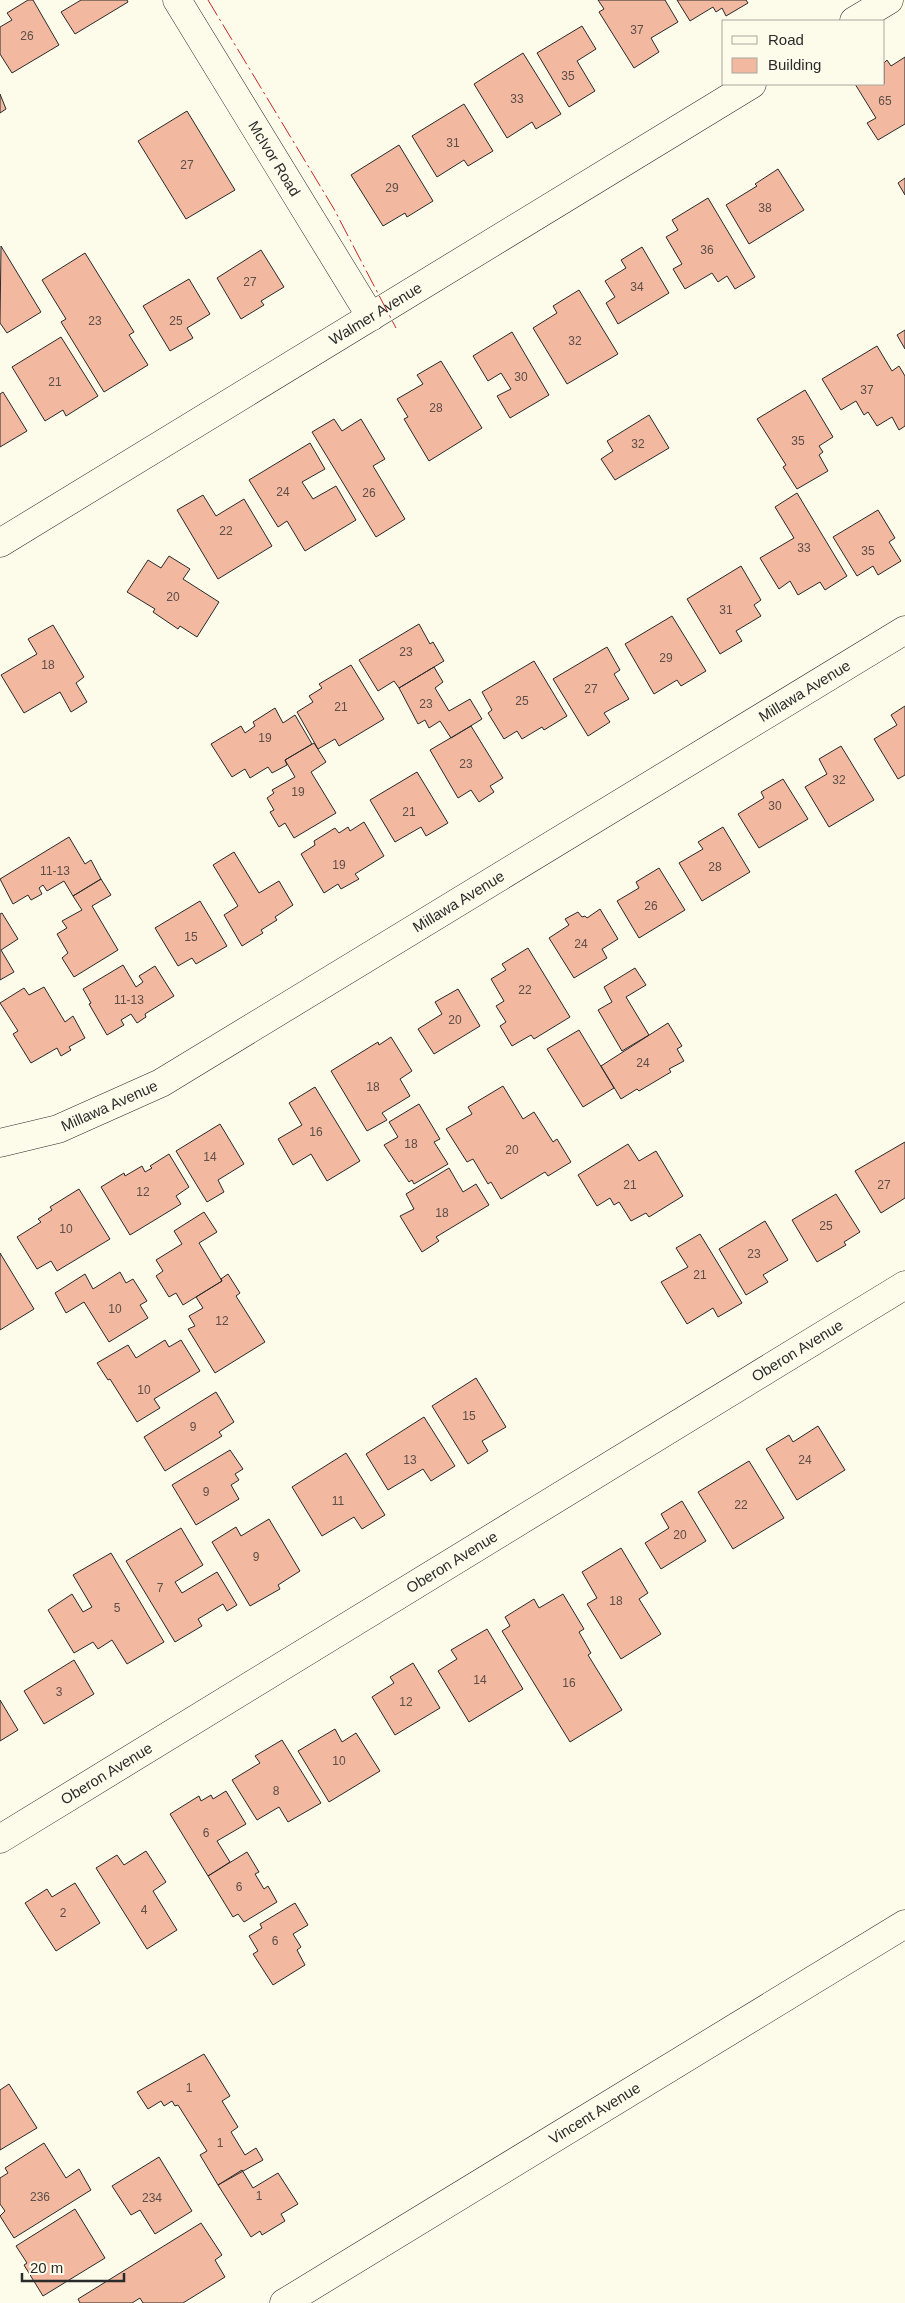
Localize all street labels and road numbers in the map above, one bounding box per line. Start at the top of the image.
street label: McIvor Road [245,118,304,199]
street label: Walmer Avenue [326,279,425,348]
street label: Millawa Avenue [756,656,853,725]
street label: Millawa Avenue [410,867,507,936]
street label: Millawa Avenue [58,1077,160,1135]
street label: Oberon Avenue [748,1316,846,1385]
street label: Oberon Avenue [403,1527,501,1596]
street label: Oberon Avenue [58,1739,155,1808]
street label: Vincent Avenue [546,2079,643,2147]

